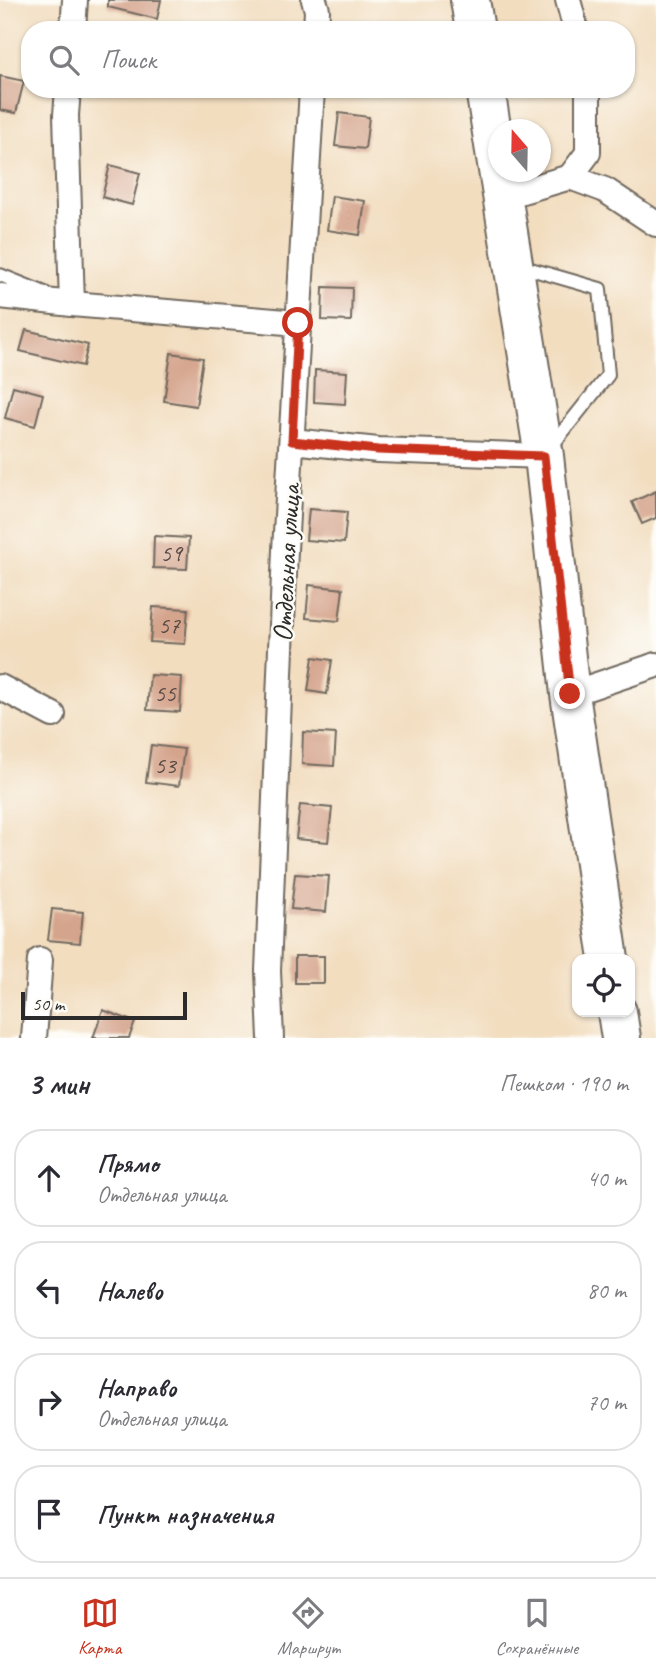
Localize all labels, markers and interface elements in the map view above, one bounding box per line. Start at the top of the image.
search box [21,21,635,98]
icon: search [45,41,83,79]
text: Поиск [101,43,156,76]
north arrow [488,119,551,182]
route start [282,307,313,338]
street label: Отдельная улица [264,481,308,643]
house number: 59 [160,538,184,568]
house number: 57 [158,610,181,640]
house number: 55 [154,678,177,708]
route end [554,678,585,709]
house number: 53 [154,750,178,780]
map controls [572,954,635,1017]
button: locate [572,954,635,1017]
scale bar [21,989,187,1021]
text: 50 m [32,992,64,1016]
text: 3 мин [28,1065,89,1103]
text: Пешком · 190 m [500,1069,628,1098]
text: Прямо [97,1147,159,1180]
icon: ahead [30,1159,68,1197]
text: 40 m [587,1164,626,1193]
text: Отдельная улица [97,1180,226,1209]
icon: left [30,1271,68,1309]
text: Налево [97,1274,163,1307]
text: 80 m [587,1276,626,1305]
text: Направо [97,1371,176,1404]
icon: right [30,1383,68,1421]
text: 70 m [587,1388,626,1417]
text: Отдельная улица [97,1404,226,1433]
icon: arrive [30,1495,68,1533]
text: Пункт назначения [97,1498,273,1531]
tab: Карта [78,1594,121,1660]
tab: Маршрут [277,1594,340,1660]
tab: Сохранённые [496,1594,578,1660]

